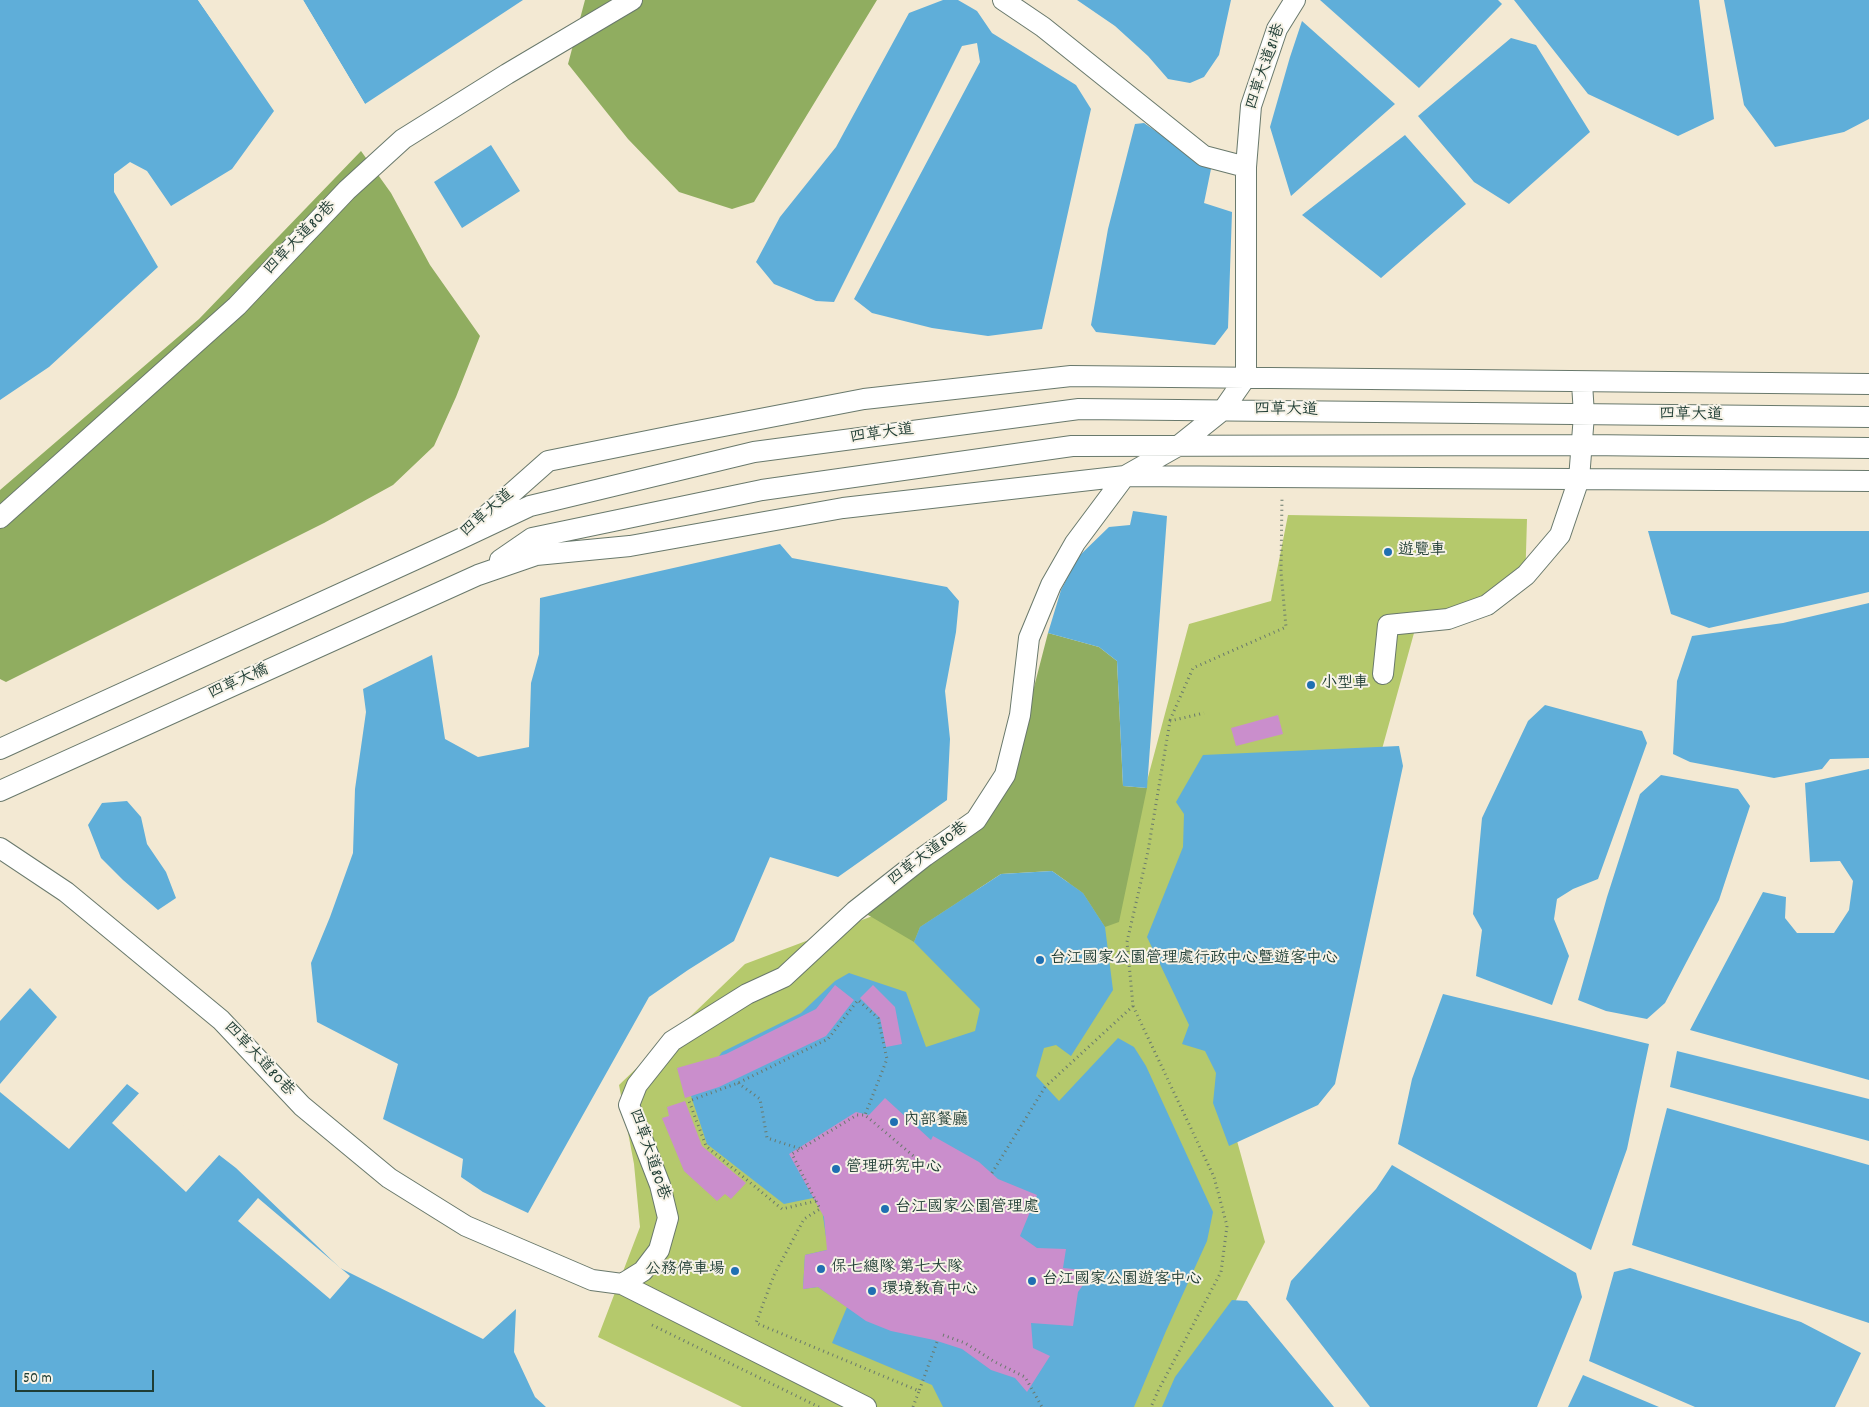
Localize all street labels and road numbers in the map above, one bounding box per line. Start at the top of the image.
street label: 四草大道81巷 [1243,21,1291,113]
street label: 四草大道80巷 [261,198,341,280]
street label: 四草大道 [1254,401,1318,421]
street label: 四草大道 [1659,406,1723,426]
street label: 四草大道 [849,421,915,449]
street label: 四草大道 [458,486,518,542]
street label: 四草大橋 [206,661,272,705]
street label: 四草大道80巷 [885,819,973,891]
street label: 四草大道80巷 [219,1019,297,1101]
street label: 四草大道80巷 [623,1107,673,1203]

